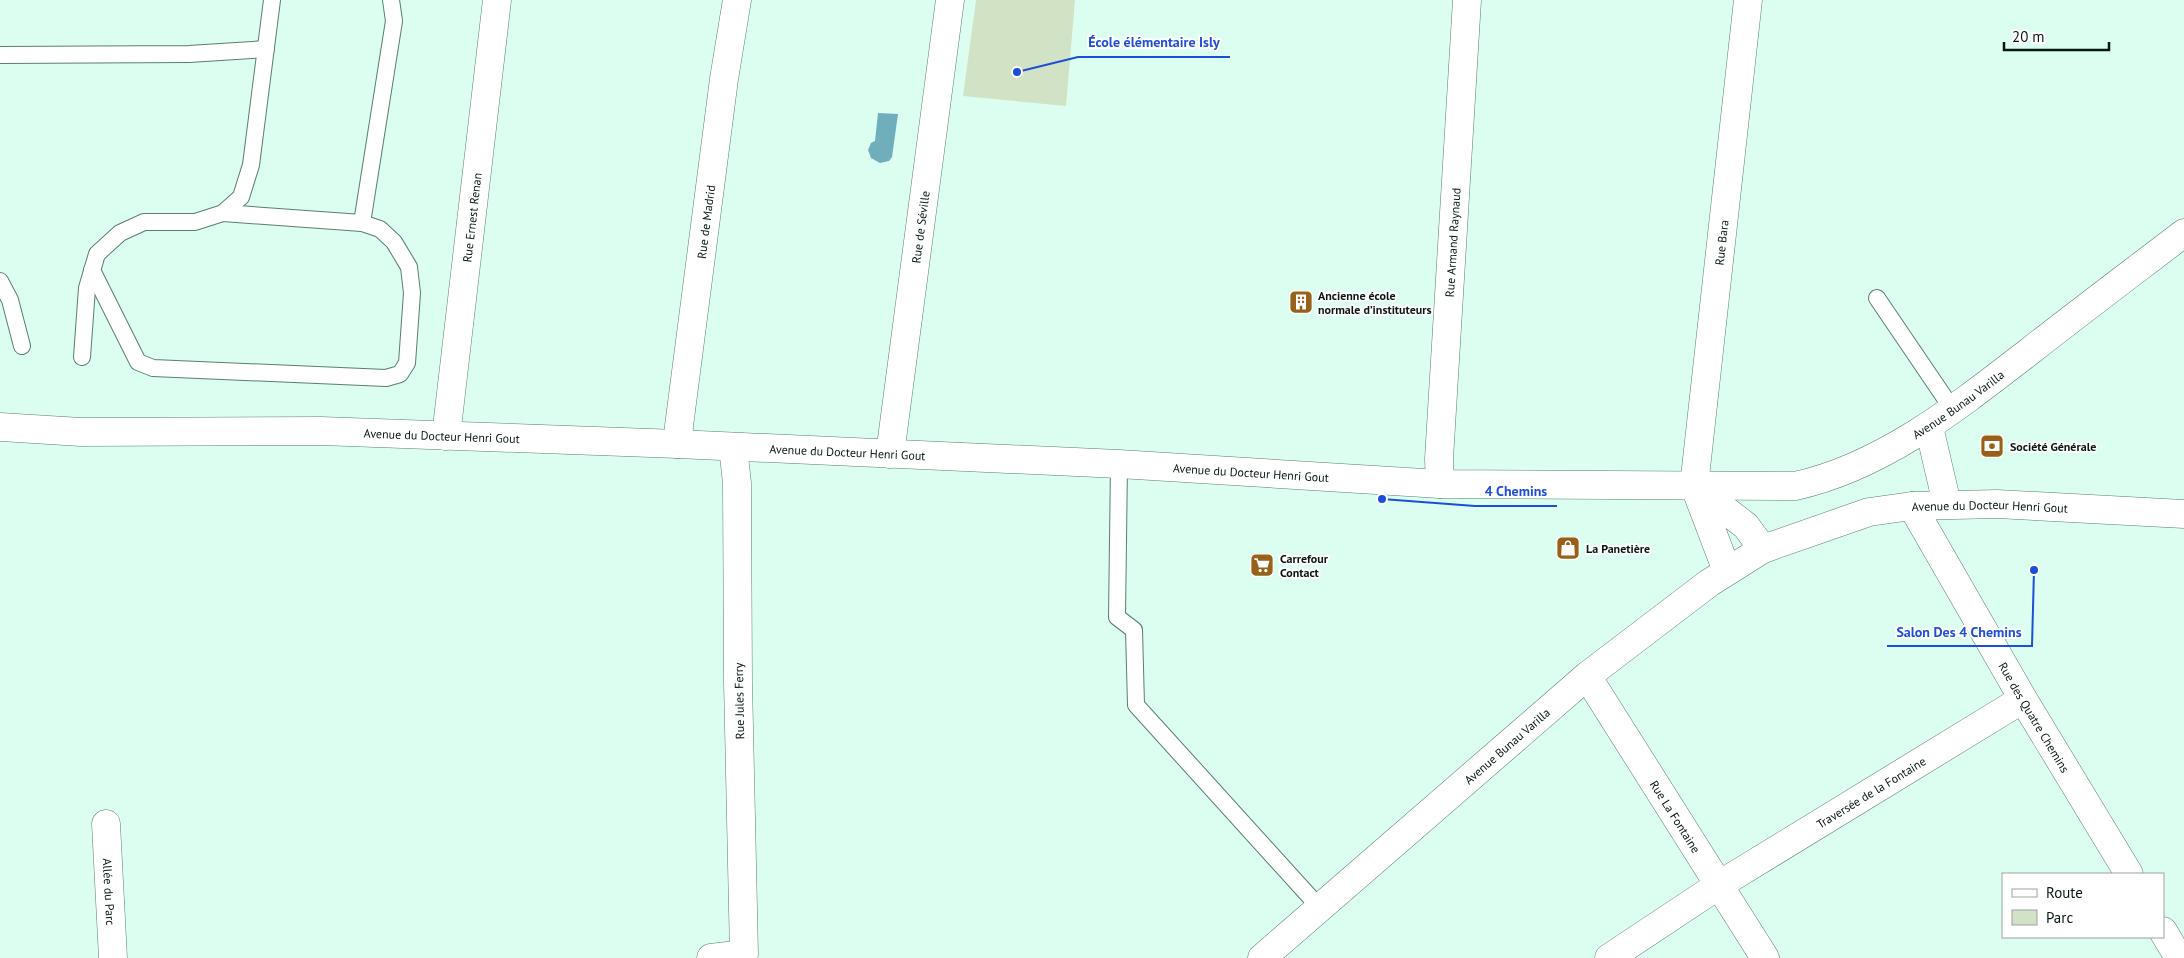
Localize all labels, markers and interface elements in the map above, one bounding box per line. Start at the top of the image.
scale bar [2004,20,2109,52]
text: 20 m [2012,27,2045,46]
callout: École élémentaire Isly [1078,28,1230,57]
text: École élémentaire Isly [1088,33,1220,51]
street label: Rue Ernest Renan [459,172,484,263]
street label: Rue de Madrid [693,184,718,260]
street label: Rue Armand Raynaud [1441,187,1463,298]
street label: Rue de Séville [908,190,932,264]
street label: Rue Bara [1711,219,1731,266]
place label: Ancienne école normale d’instituteurs [1318,288,1431,317]
building icon: Ancienne école normale d’instituteurs [1288,289,1314,315]
street label: Avenue Bunau Varilla [1909,367,2007,442]
street label: Avenue du Docteur Henri Gout [363,425,520,446]
bank icon: Société Générale [1979,433,2005,459]
place label: Société Générale [2010,439,2096,454]
street label: Avenue du Docteur Henri Gout [769,441,926,463]
street label: Avenue du Docteur Henri Gout [1173,460,1329,485]
callout: 4 Chemins [1475,477,1557,506]
text: 4 Chemins [1485,482,1547,500]
street label: Avenue du Docteur Henri Gout [1912,496,2068,515]
shop icon: La Panetière [1555,535,1581,561]
place label: La Panetière [1586,541,1650,556]
place label: Carrefour Contact [1280,551,1329,580]
supermarket icon: Carrefour Contact [1249,552,1275,578]
callout: Salon Des 4 Chemins [1887,617,2032,646]
text: Salon Des 4 Chemins [1896,623,2022,641]
street label: Rue des Quatre Chemins [1996,659,2073,775]
street label: Rue Jules Ferry [731,662,747,739]
street label: Avenue Bunau Varilla [1461,704,1553,787]
street label: Traversée de la Fontaine [1813,753,1928,831]
street label: Rue La Fontaine [1647,777,1704,856]
street label: Allée du Parc [100,858,119,926]
legend [2002,873,2164,938]
text: Route [2046,883,2083,902]
text: Parc [2046,908,2073,927]

